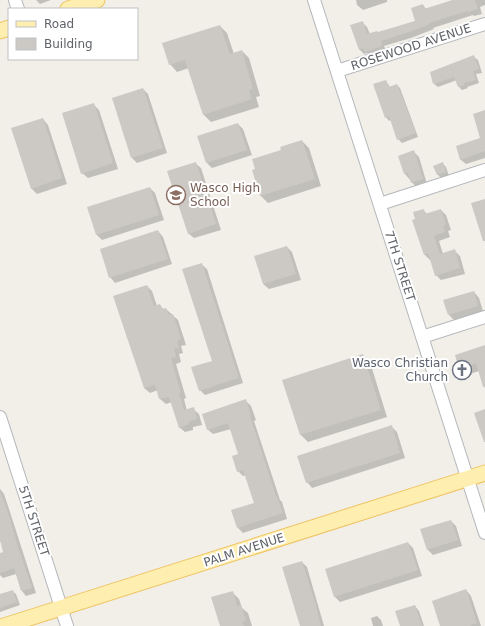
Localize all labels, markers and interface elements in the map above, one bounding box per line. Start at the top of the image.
legend [8,8,138,60]
text: Road [44,17,74,31]
street label: ROSEWOOD AVENUE [349,21,473,73]
text: Building [44,37,93,51]
place label: Wasco High School [190,181,260,209]
school or university icon: Wasco High School [165,184,187,206]
street label: 7TH STREET [382,229,418,304]
place label: Wasco Christian Church [352,356,448,384]
church icon: Wasco Christian Church [451,359,473,381]
street label: 5TH STREET [16,484,52,559]
street label: PALM AVENUE [202,530,286,570]

